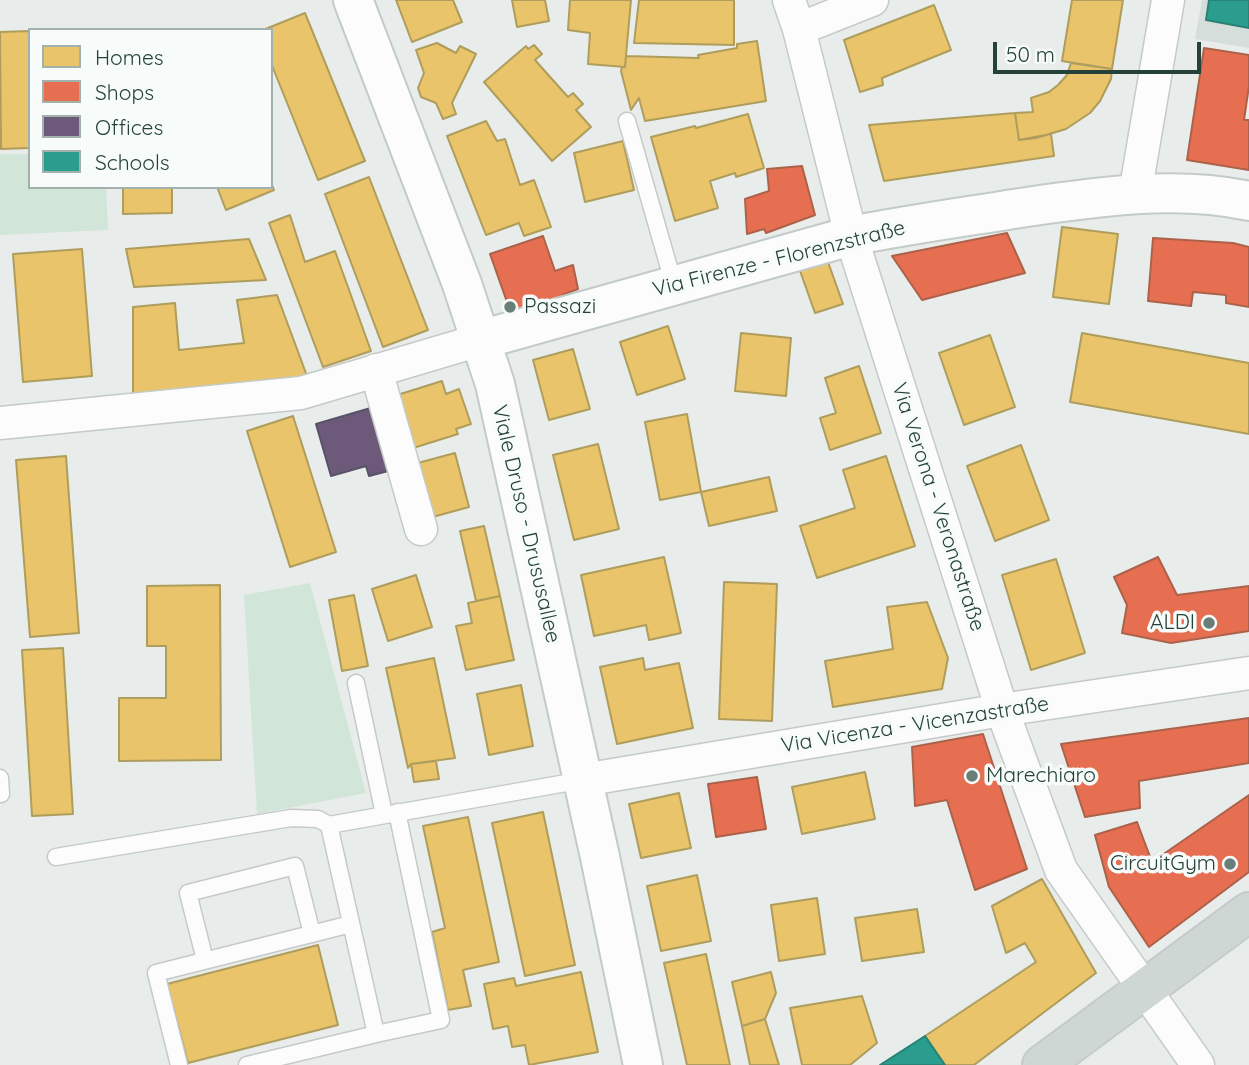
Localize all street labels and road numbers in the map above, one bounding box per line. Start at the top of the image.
street label: Via Firenze - Florenzstraße [650,215,908,303]
street label: Via Verona - Veronastraße [886,380,990,634]
street label: Viale Druso - Drususallee [486,402,566,646]
street label: Via Vicenza - Vicenzastraße [779,691,1051,759]

